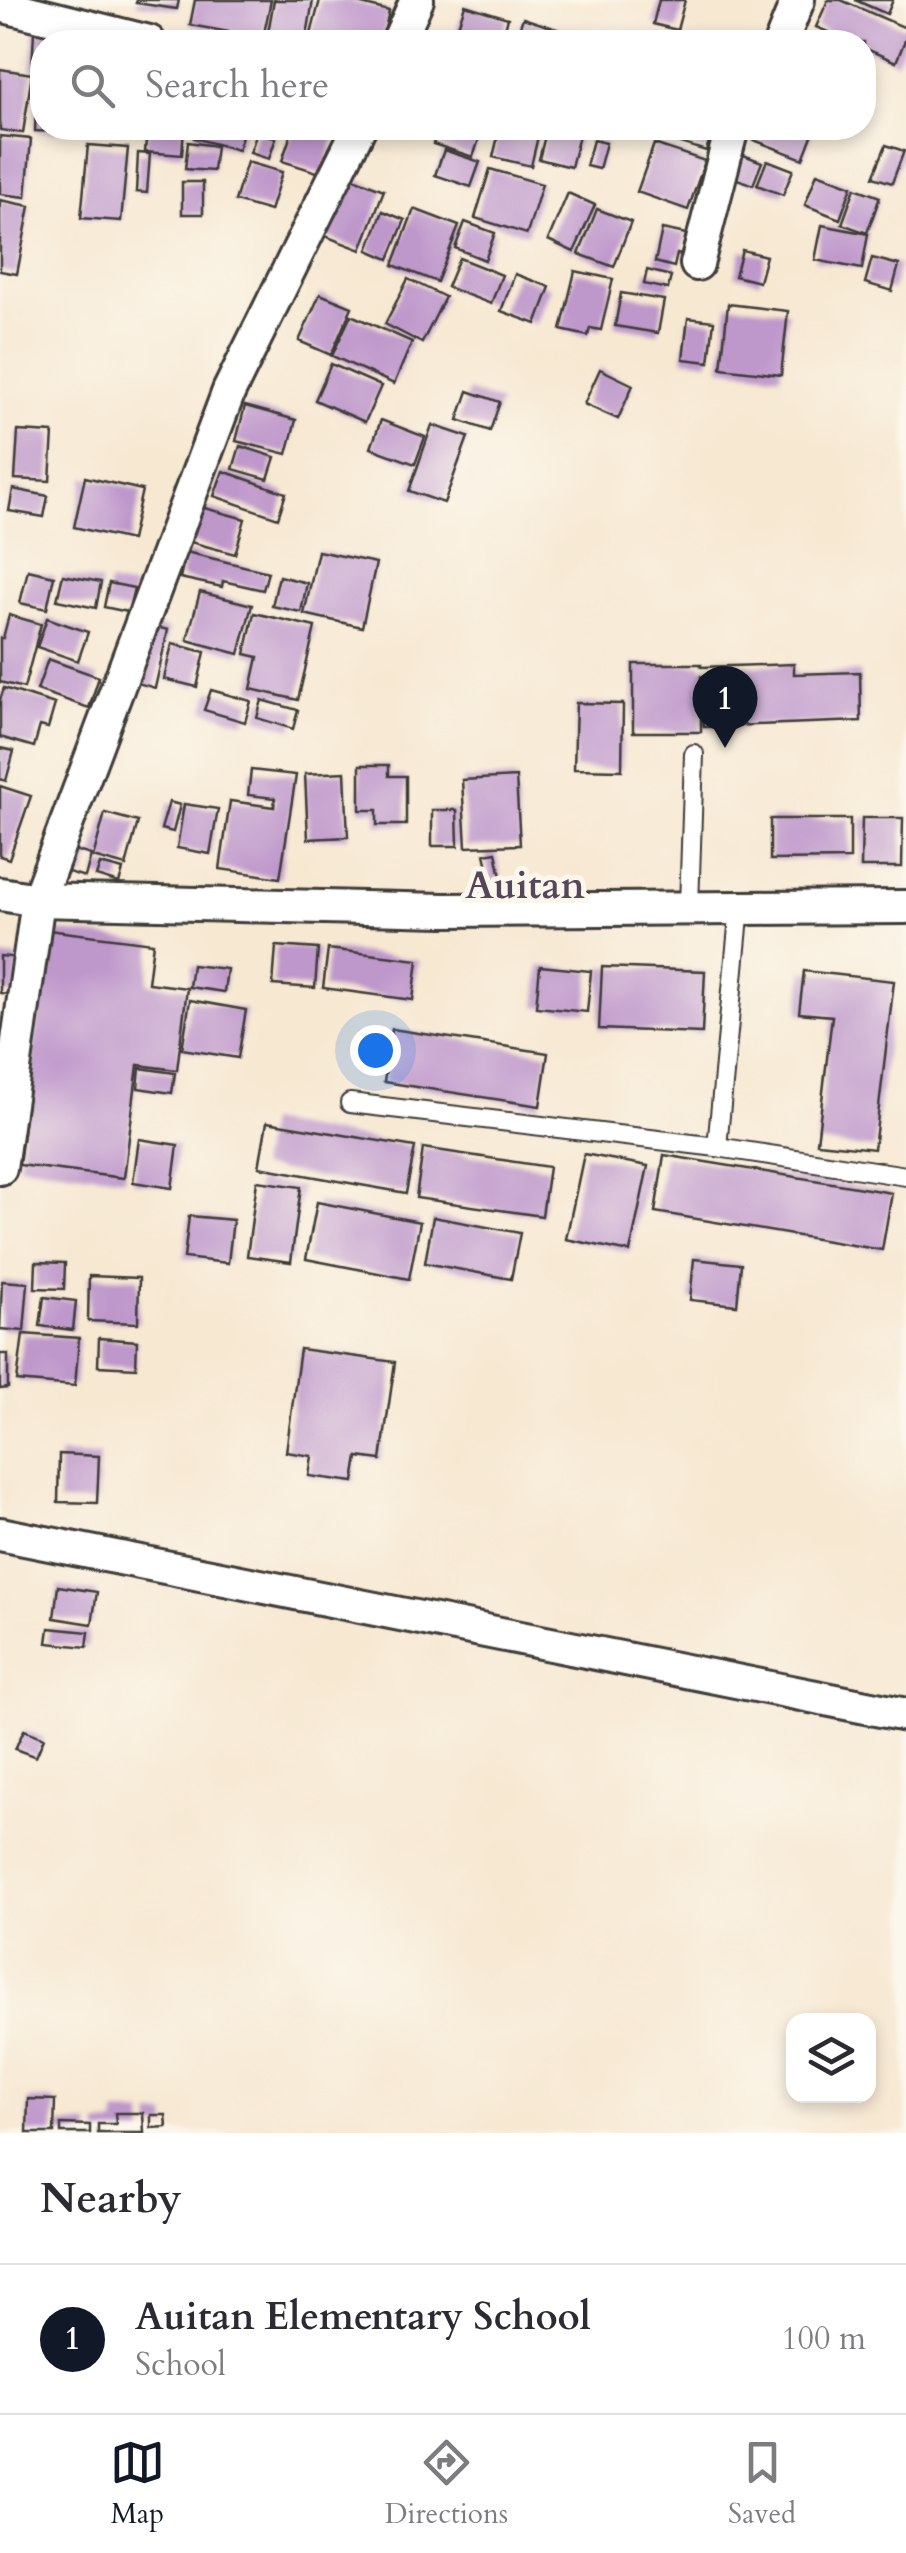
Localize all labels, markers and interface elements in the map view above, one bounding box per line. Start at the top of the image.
search box [30,30,876,140]
icon: search [65,58,120,113]
text: Search here [145,59,329,111]
pin: 1 [692,666,758,748]
district label: Auitan [465,860,585,912]
your location [350,1025,401,1076]
map controls [786,2013,876,2103]
button: layers [786,2013,876,2103]
text: Nearby [40,2170,182,2227]
text: Auitan Elementary School [135,2291,591,2343]
text: 1 [64,2317,81,2361]
text: 100 m [781,2317,866,2361]
text: School [135,2343,226,2387]
tab: Map [110,2435,165,2533]
tab: Directions [385,2435,508,2533]
tab: Saved [728,2435,796,2533]

